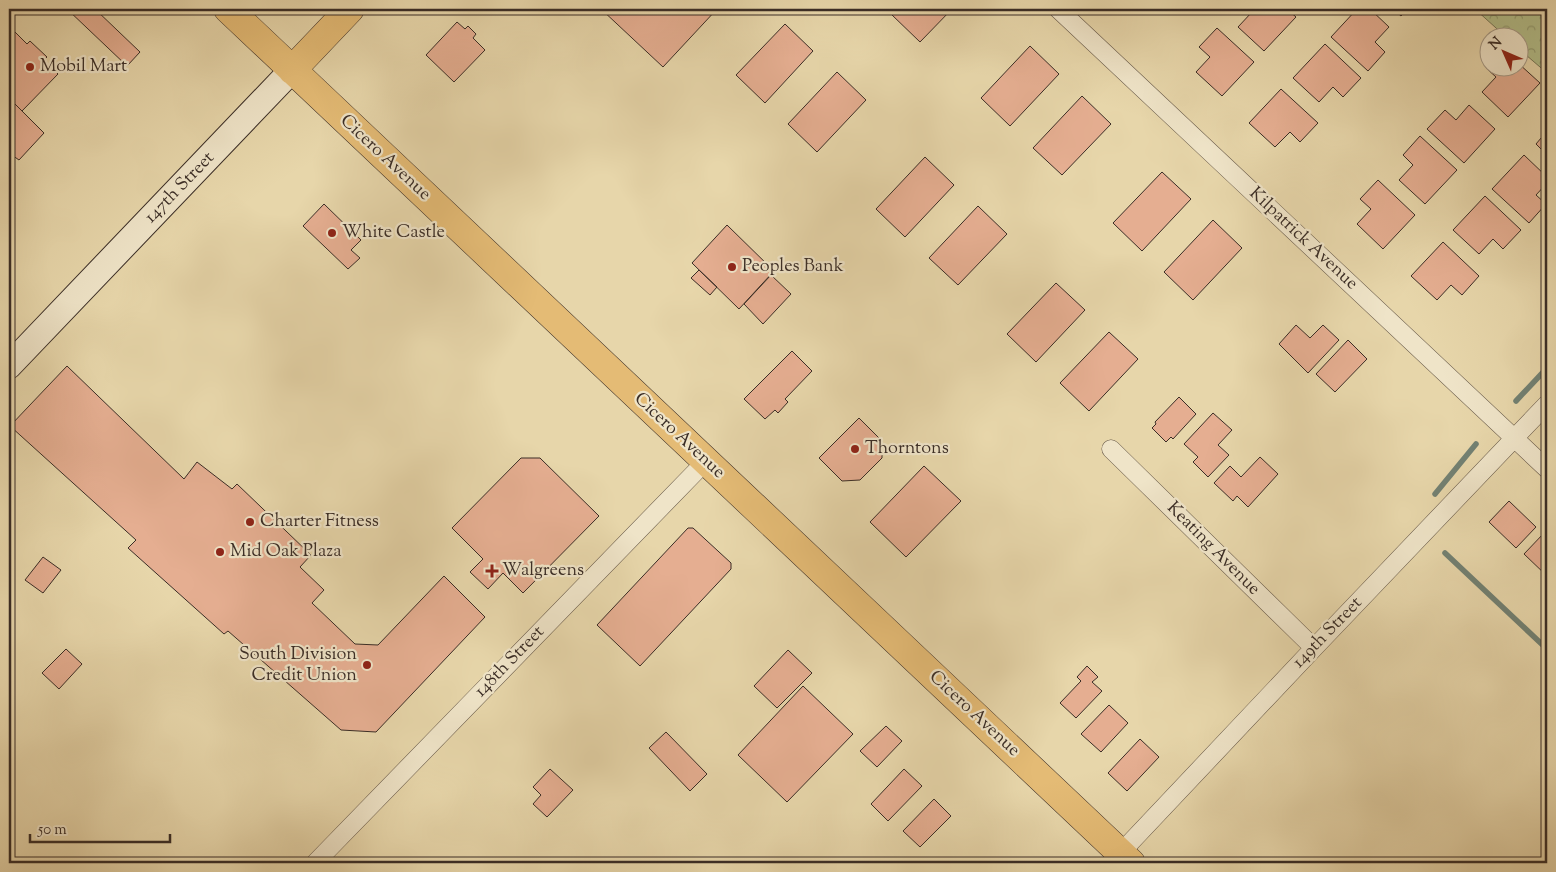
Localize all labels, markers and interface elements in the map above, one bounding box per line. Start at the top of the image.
north arrow [1478,28,1528,78]
text: N [1485,33,1507,55]
place label: Mobil Mart [40,54,127,80]
marker: Mobil Mart [24,61,36,73]
street label: Cicero Avenue [334,109,436,207]
street label: 147th Street [139,146,221,230]
street label: Kilpatrick Avenue [1243,181,1363,297]
place label: White Castle [342,220,445,246]
marker: White Castle [326,227,338,239]
place label: Peoples Bank [742,254,844,280]
marker: Peoples Bank [726,261,738,273]
street label: Cicero Avenue [628,387,730,485]
place label: Thorntons [865,436,949,462]
marker: Thorntons [849,443,861,455]
street label: Keating Avenue [1160,496,1266,602]
place label: Charter Fitness [260,509,379,535]
marker: Charter Fitness [244,516,256,528]
place label: Mid Oak Plaza [230,539,341,565]
marker: Mid Oak Plaza [214,546,226,558]
place label: Walgreens [502,558,584,584]
marker: Walgreens [486,565,498,577]
street label: 149th Street [1287,591,1369,675]
street label: 148th Street [469,620,551,704]
place label: South Division Credit Union [239,642,357,689]
marker: South Division Credit Union [361,659,373,671]
street label: Cicero Avenue [923,665,1025,763]
scale bar [30,812,170,844]
text: 50 m [37,820,67,841]

